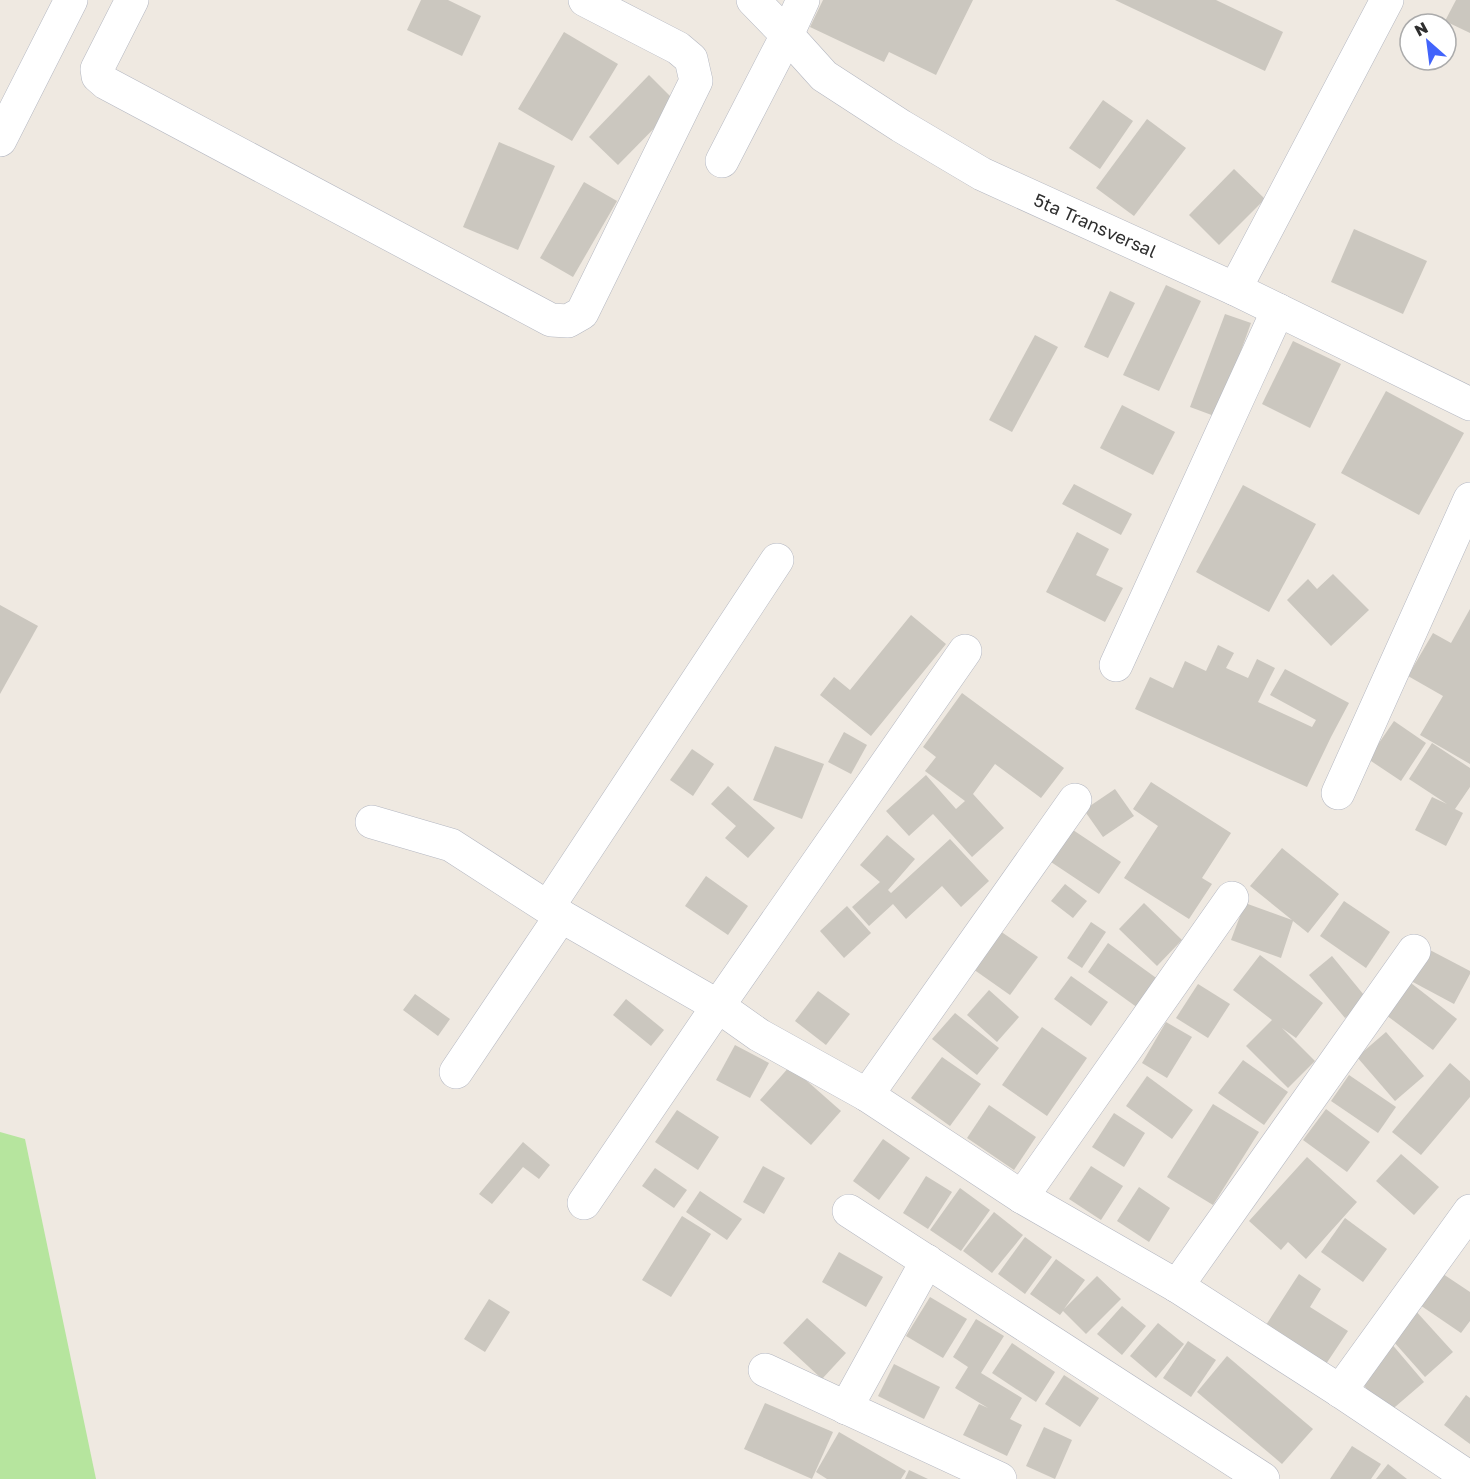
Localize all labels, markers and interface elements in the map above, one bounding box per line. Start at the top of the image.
north arrow [1398,12,1458,72]
text: N [1411,17,1431,40]
street label: 5ta Transversal [1031,188,1160,262]

